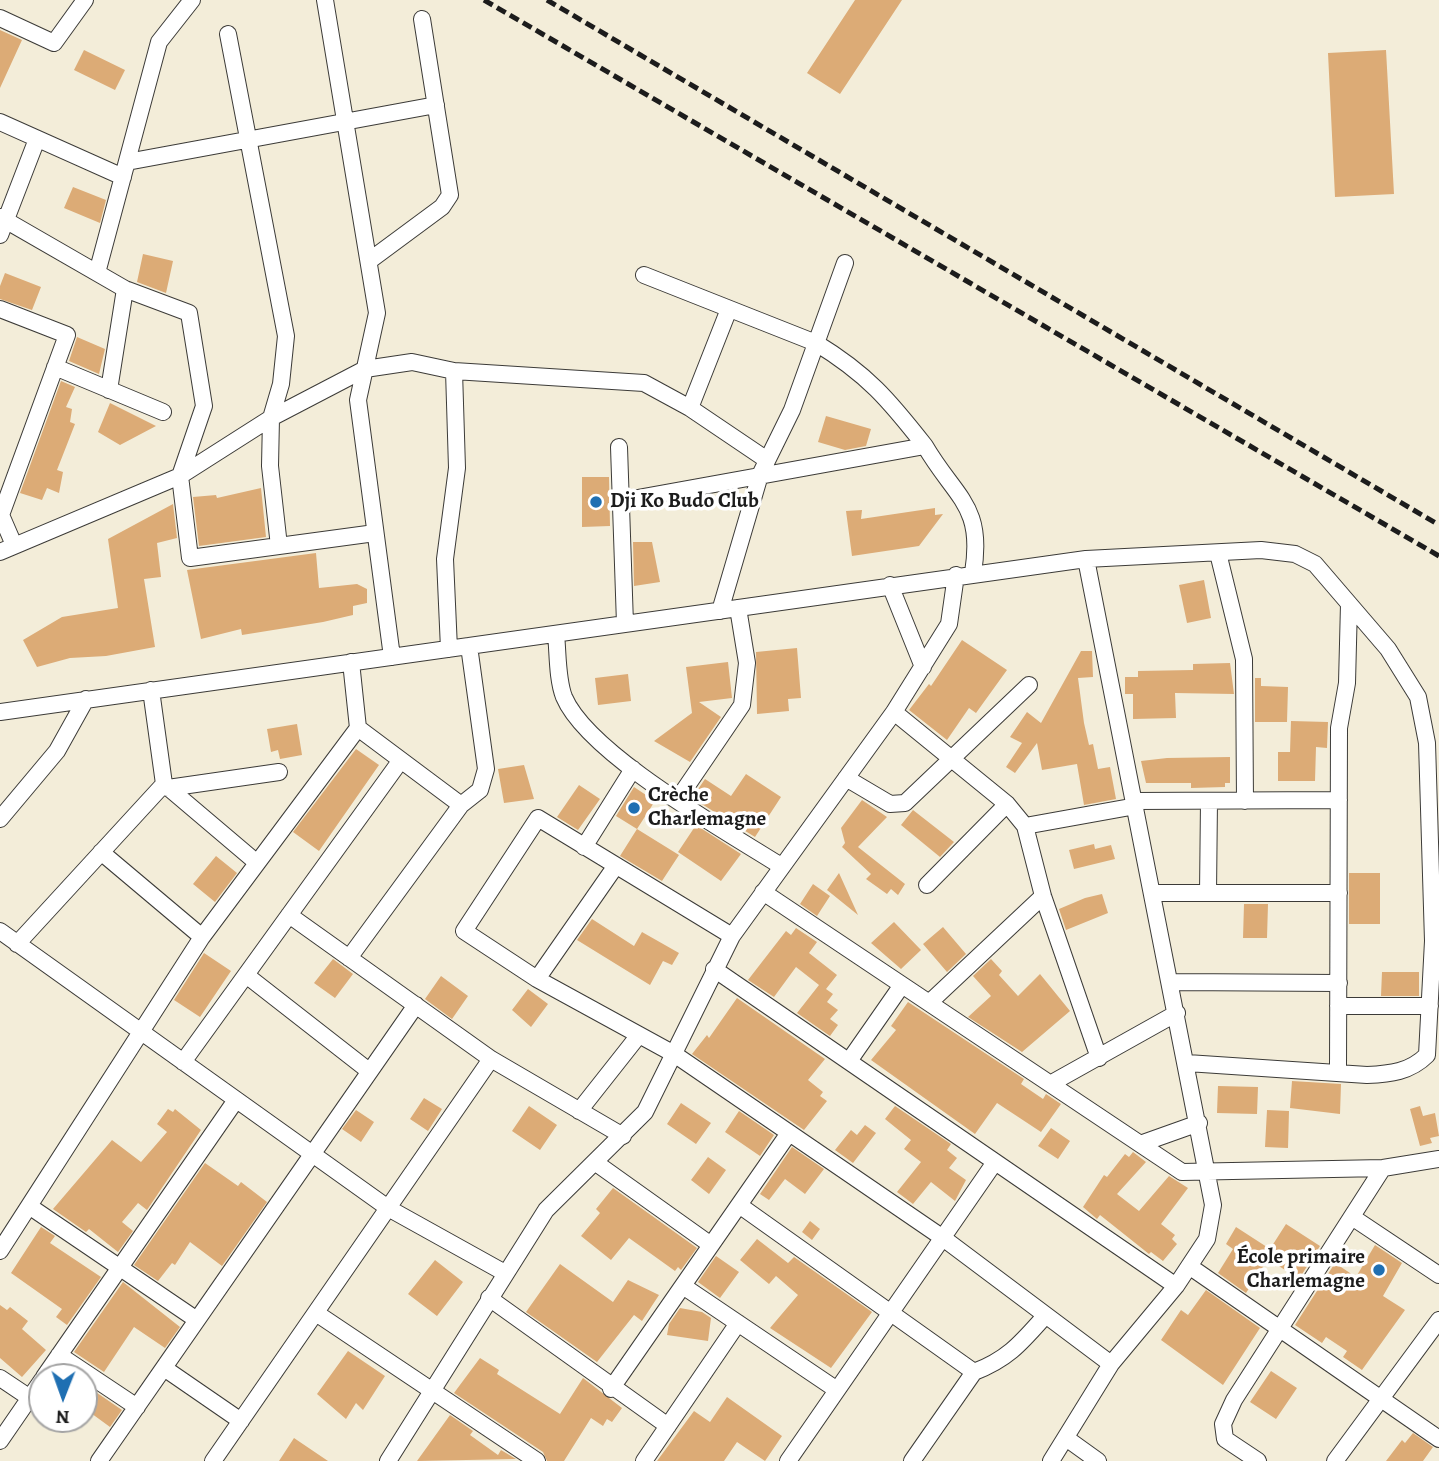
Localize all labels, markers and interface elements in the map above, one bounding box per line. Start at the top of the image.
place label: Dji Ko Budo Club [610,489,759,515]
marker: Dji Ko Budo Club [588,494,604,510]
place label: Crèche Charlemagne [648,783,766,833]
marker: Crèche Charlemagne [626,800,642,816]
place label: École primaire Charlemagne [1236,1245,1365,1295]
marker: École primaire Charlemagne [1371,1262,1387,1278]
north arrow [28,1363,98,1433]
text: N [56,1404,70,1430]

